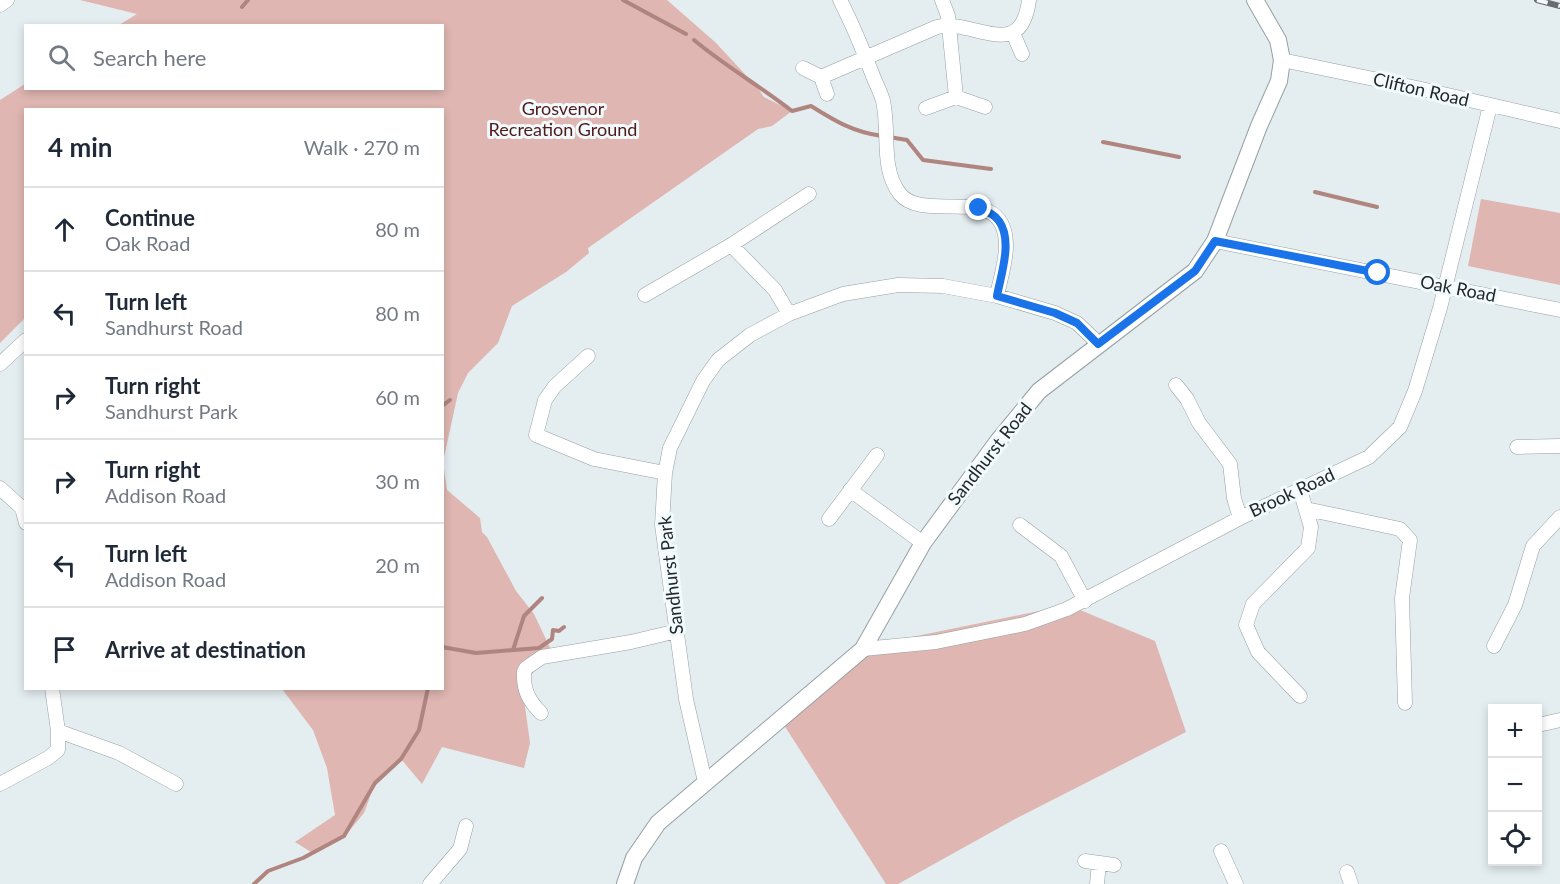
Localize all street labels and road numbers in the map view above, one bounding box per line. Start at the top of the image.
street label: Clifton Road [1371,67,1471,111]
street label: Oak Road [1418,270,1498,306]
street label: Sandhurst Road [942,398,1036,509]
street label: Brook Road [1245,463,1338,521]
street label: Sandhurst Park [653,514,687,636]

